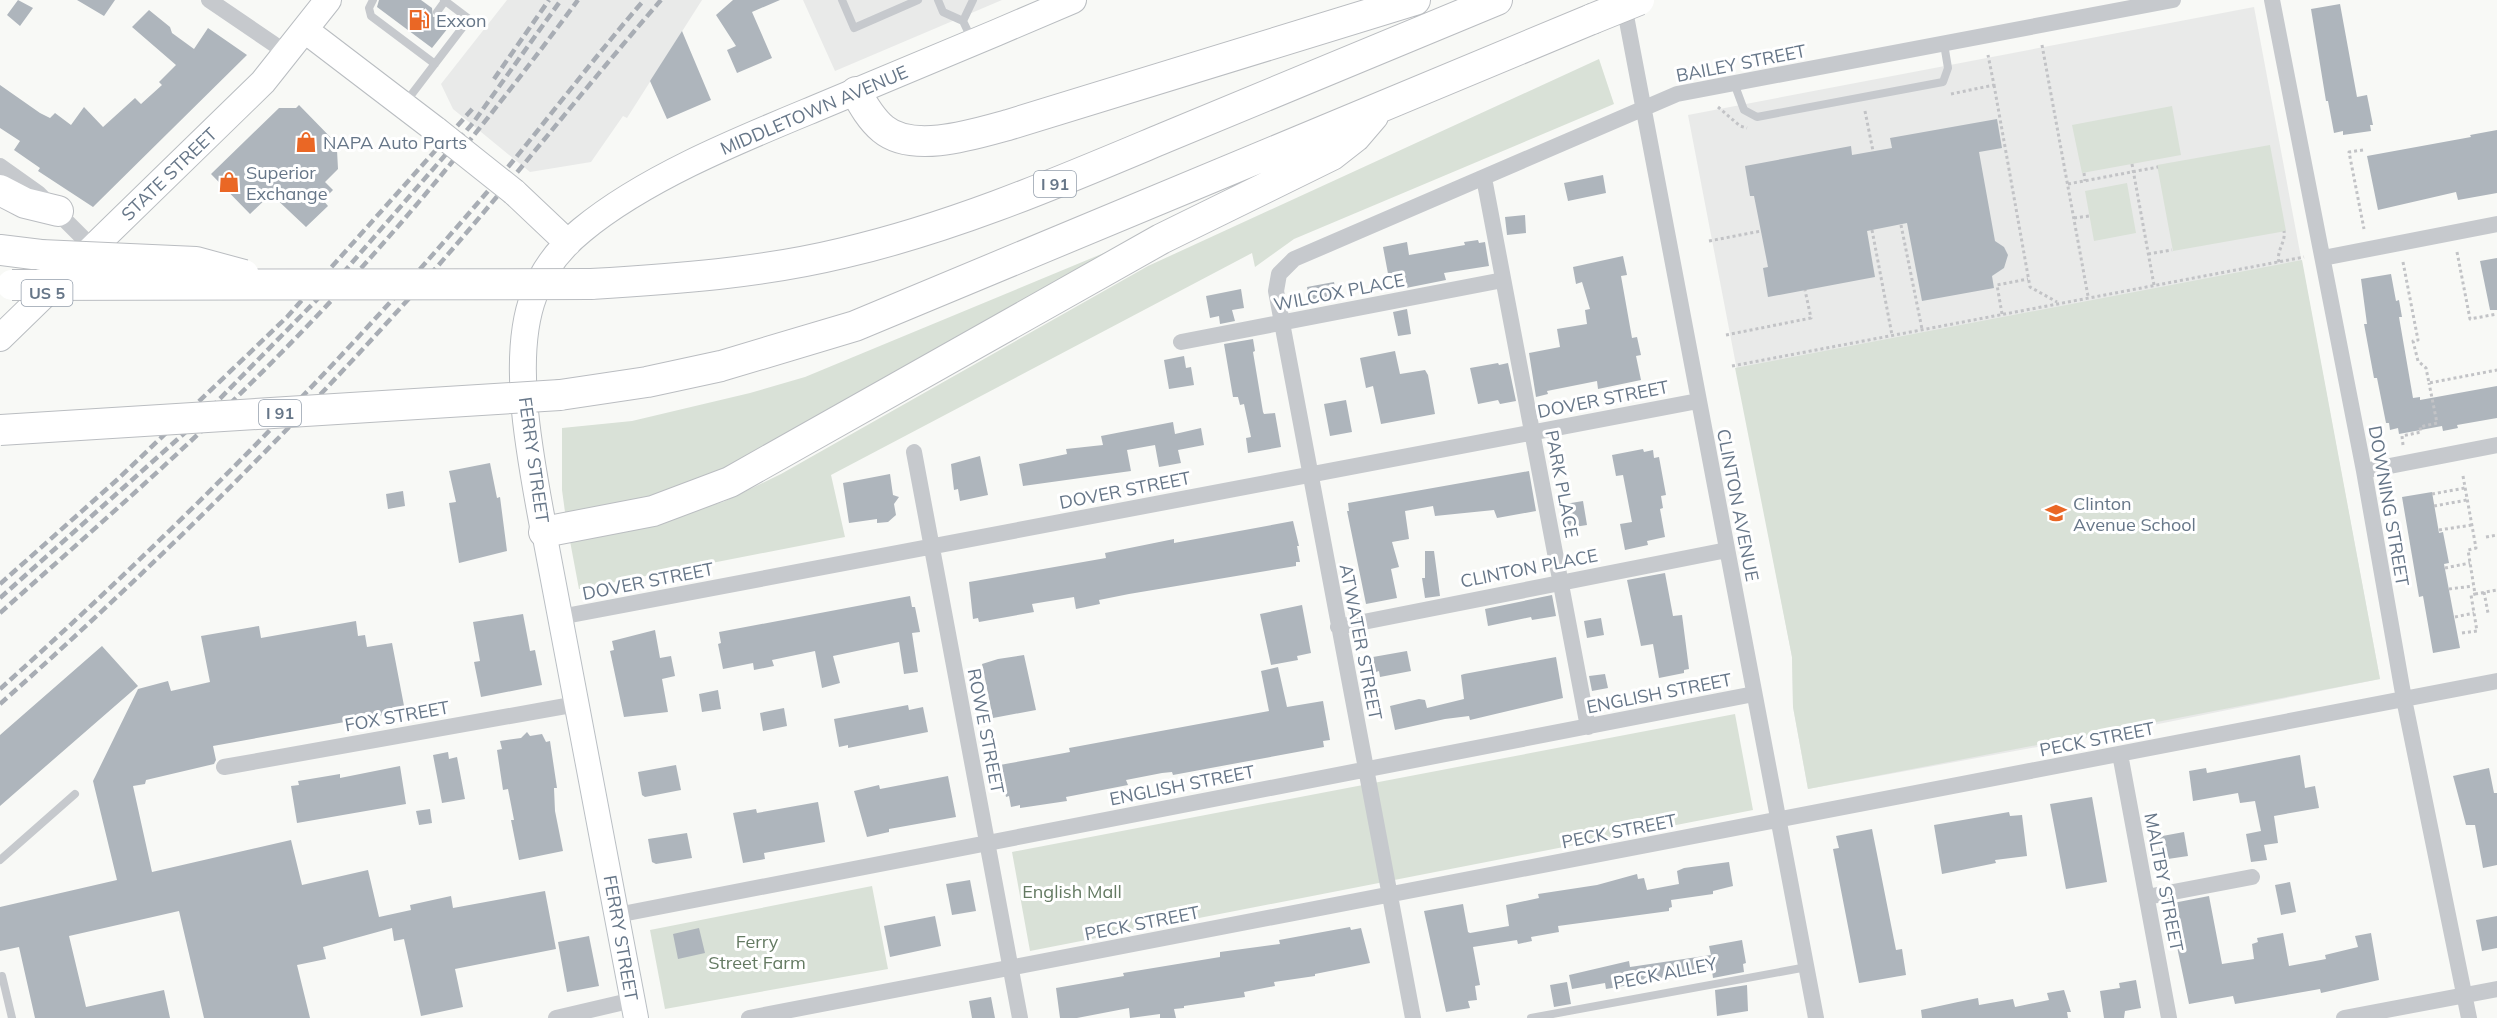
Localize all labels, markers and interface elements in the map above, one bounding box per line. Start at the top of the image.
fuel station icon: Exxon [407,8,431,32]
place label: Exxon [436,9,486,32]
street label: BAILEY STREET [1674,39,1808,87]
street label: MIDDLETOWN AVENUE [717,60,911,160]
street label: STATE STREET [116,122,222,226]
shop icon: NAPA Auto Parts [294,130,318,154]
place label: NAPA Auto Parts [323,131,467,154]
place label: Superior Exchange [246,161,327,205]
shop icon: Superior Exchange [217,170,241,194]
road number: I 91 [1034,171,1076,197]
street label: WILCOX PLACE [1272,268,1406,316]
road number: US 5 [22,280,72,306]
street label: DOVER STREET [1535,375,1671,423]
street label: FERRY STREET [514,395,554,525]
road number: I 91 [259,400,301,426]
street label: DOWNING STREET [2364,424,2414,588]
street label: CLINTON AVENUE [1712,427,1764,583]
street label: PARK PLACE [1540,428,1584,540]
street label: DOVER STREET [1057,466,1193,514]
place label: Clinton Avenue School [2073,492,2196,536]
school or university icon: Clinton Avenue School [2044,501,2068,525]
street label: CLINTON PLACE [1458,543,1600,593]
street label: DOVER STREET [580,557,716,605]
street label: ATWATER STREET [1335,562,1387,722]
street label: ROWE STREET [963,666,1009,796]
street label: ENGLISH STREET [1584,668,1734,718]
street label: FOX STREET [343,695,451,737]
street label: PECK STREET [2038,717,2157,761]
street label: ENGLISH STREET [1107,760,1257,810]
street label: PECK STREET [1560,809,1679,853]
street label: MALTBY STREET [2139,811,2189,953]
street label: FERRY STREET [599,873,643,1003]
park label: English Mall [1022,880,1122,903]
street label: PECK STREET [1083,901,1202,945]
park label: Ferry Street Farm [708,930,806,974]
street label: PECK ALLEY [1611,951,1720,994]

